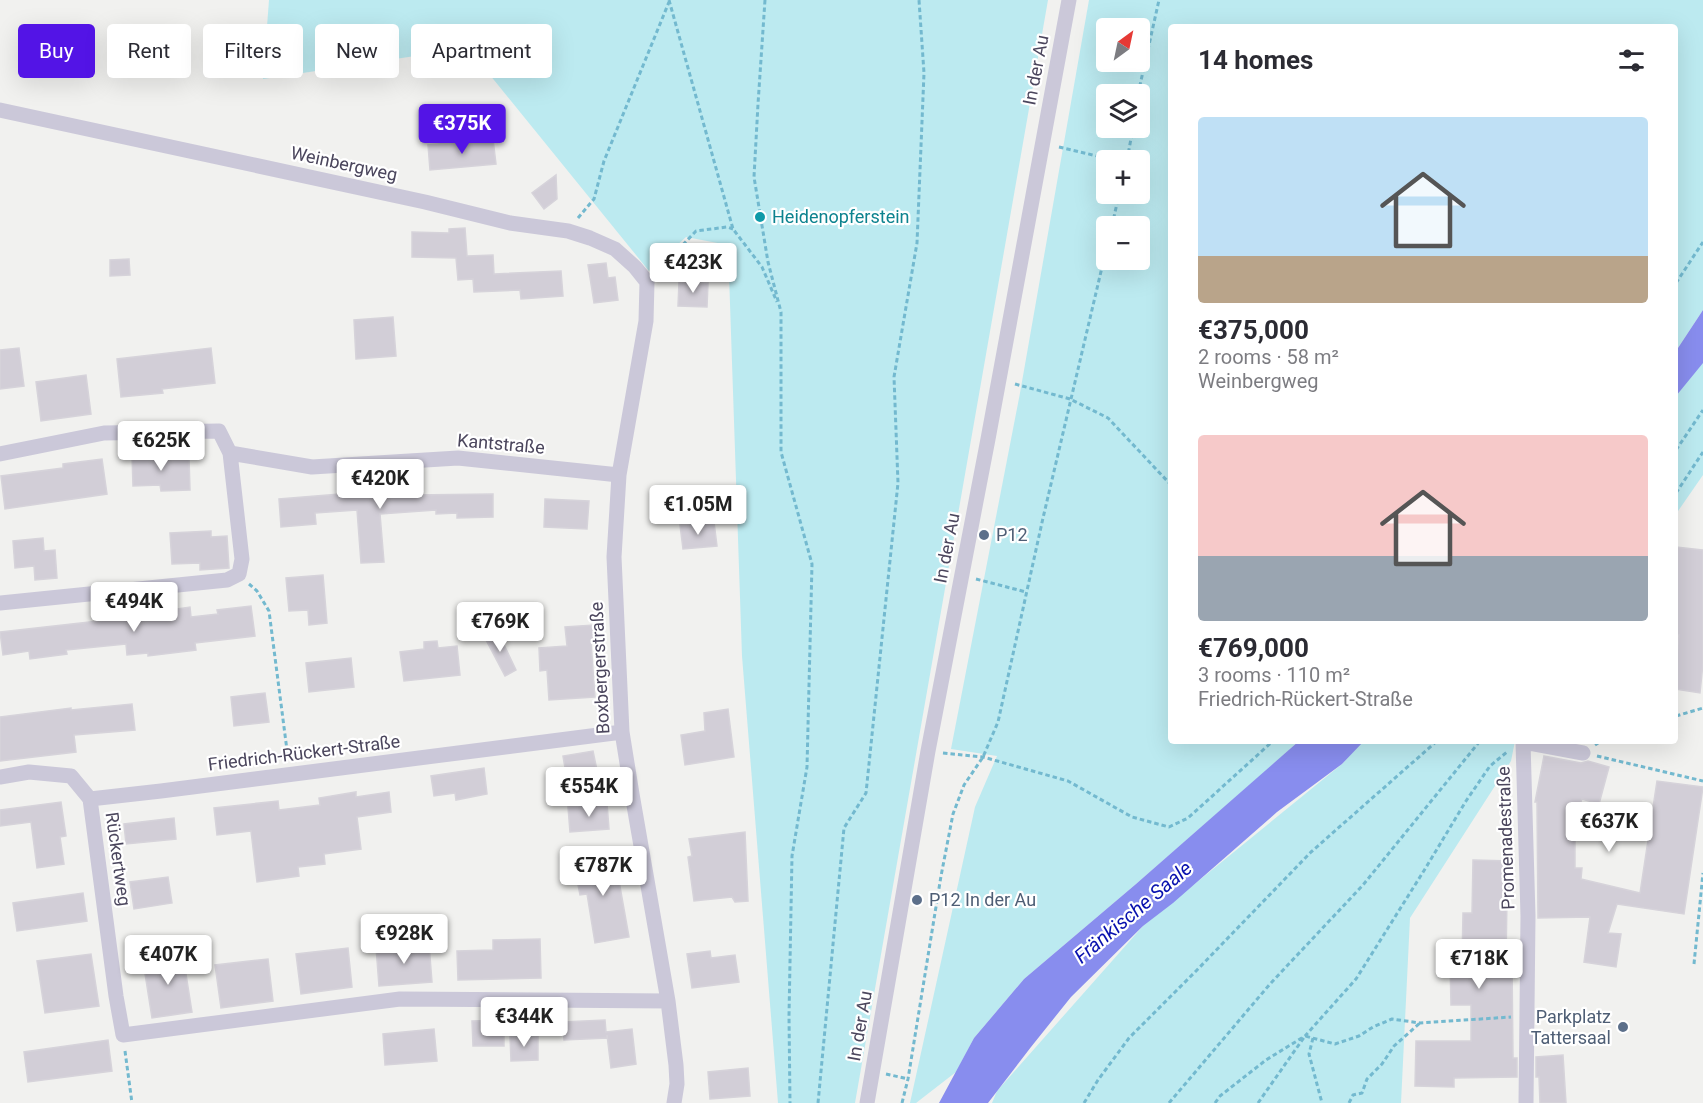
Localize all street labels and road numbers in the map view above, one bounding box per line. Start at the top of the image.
street label: In der Au [1018,33,1053,107]
street label: Weinbergweg [289,142,399,185]
street label: Kantstraße [456,429,546,458]
street label: In der Au [929,511,964,585]
street label: Boxbergerstraße [586,601,613,735]
street label: Friedrich-Rückert-Straße [207,730,401,775]
street label: Promenadestraße [1493,766,1518,910]
street label: Rückertweg [102,811,135,907]
street label: In der Au [843,989,876,1063]

